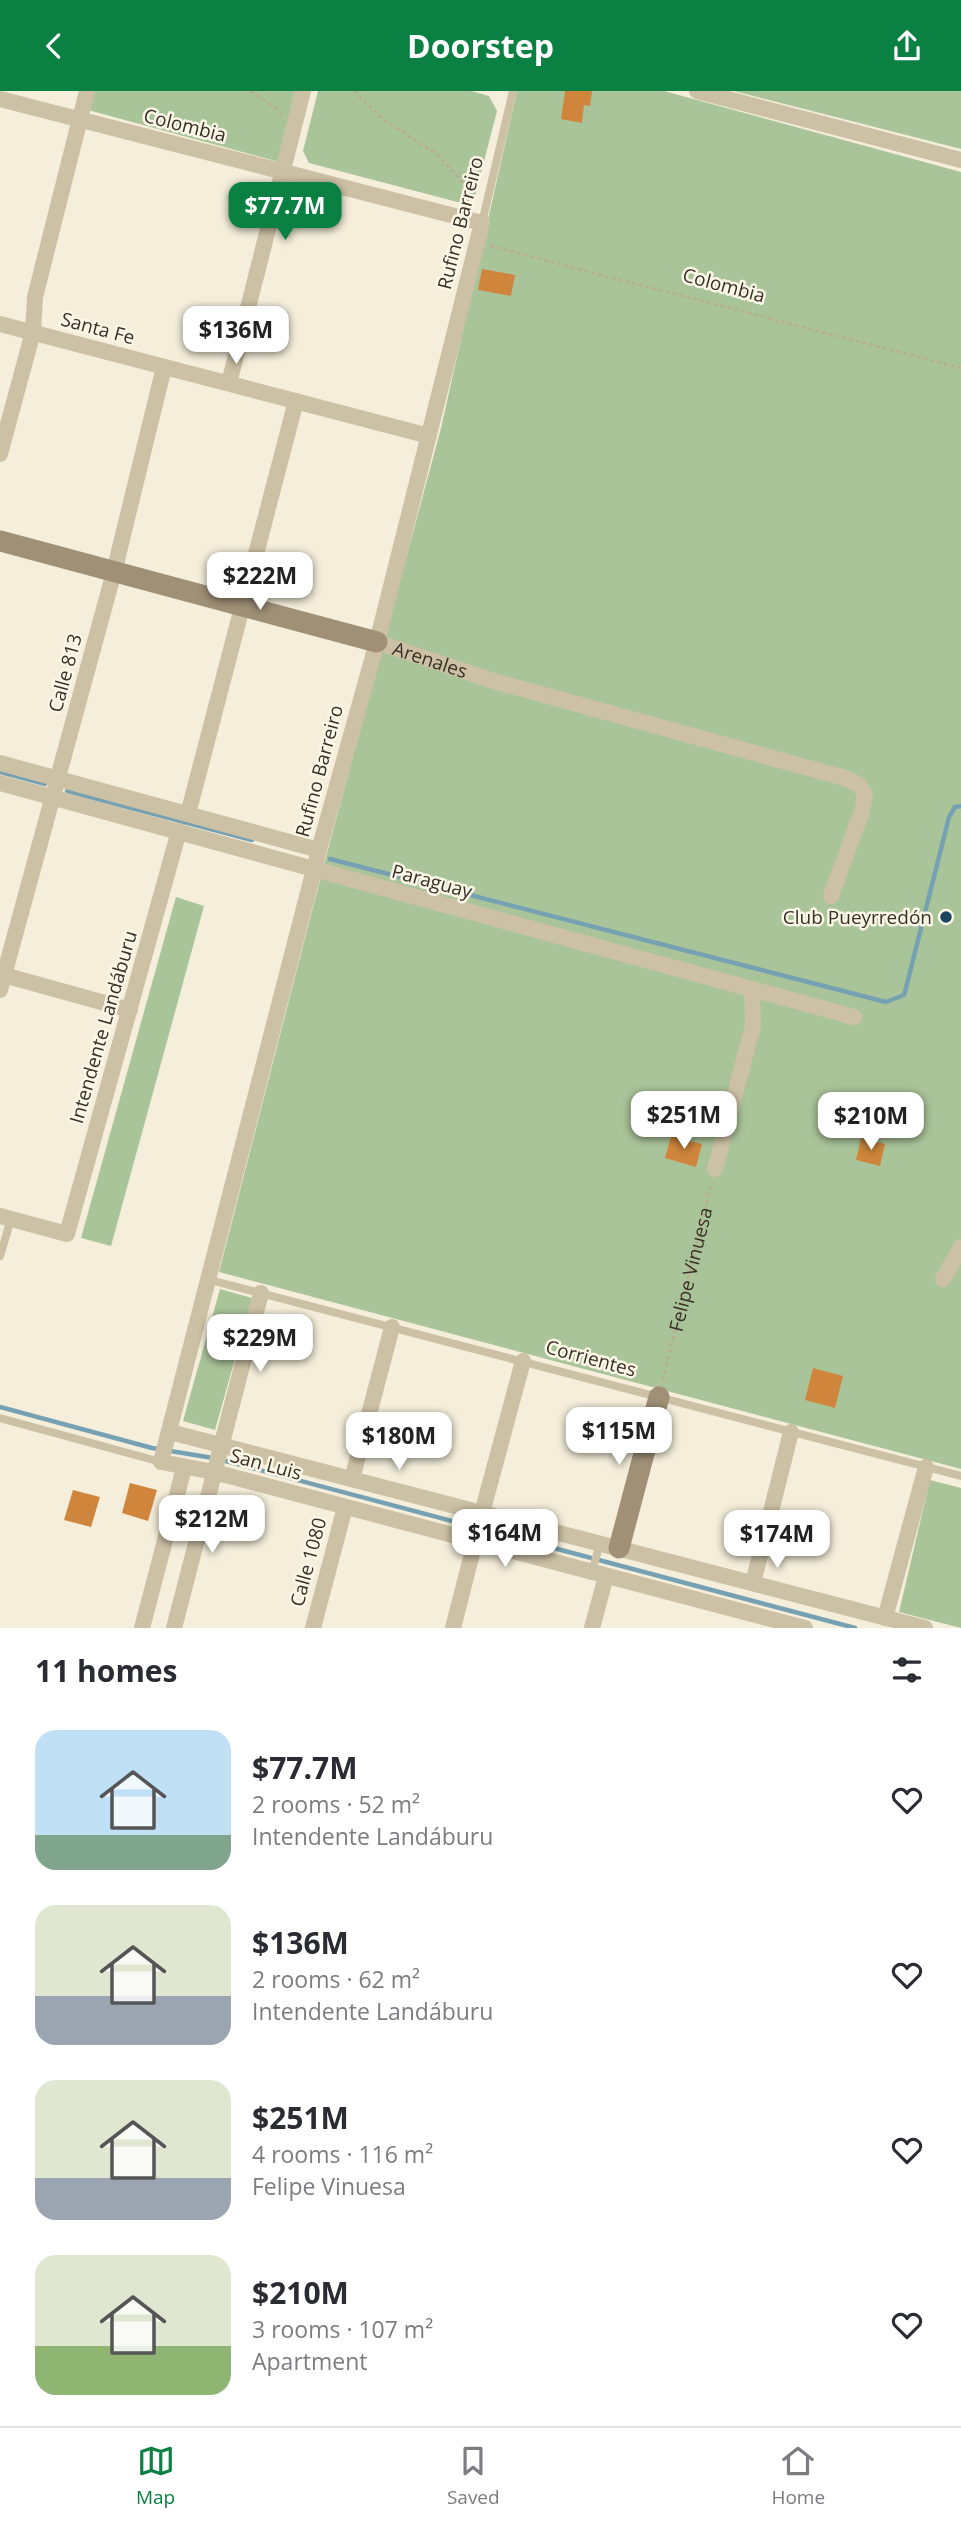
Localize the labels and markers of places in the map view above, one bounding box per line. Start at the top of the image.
pin: $77.7M [228,183,342,242]
pin: $136M [187,307,285,366]
pin: $222M [211,553,309,612]
place label: Club Pueyrredón [783,904,932,930]
marker: Club Pueyrredón [938,909,954,925]
pin: $251M [635,1091,733,1151]
pin: $210M [822,1093,920,1152]
pin: $229M [211,1315,309,1374]
pin: $115M [570,1407,668,1467]
pin: $180M [350,1413,448,1472]
pin: $212M [163,1495,261,1555]
pin: $164M [456,1509,554,1569]
pin: $174M [728,1511,826,1570]

